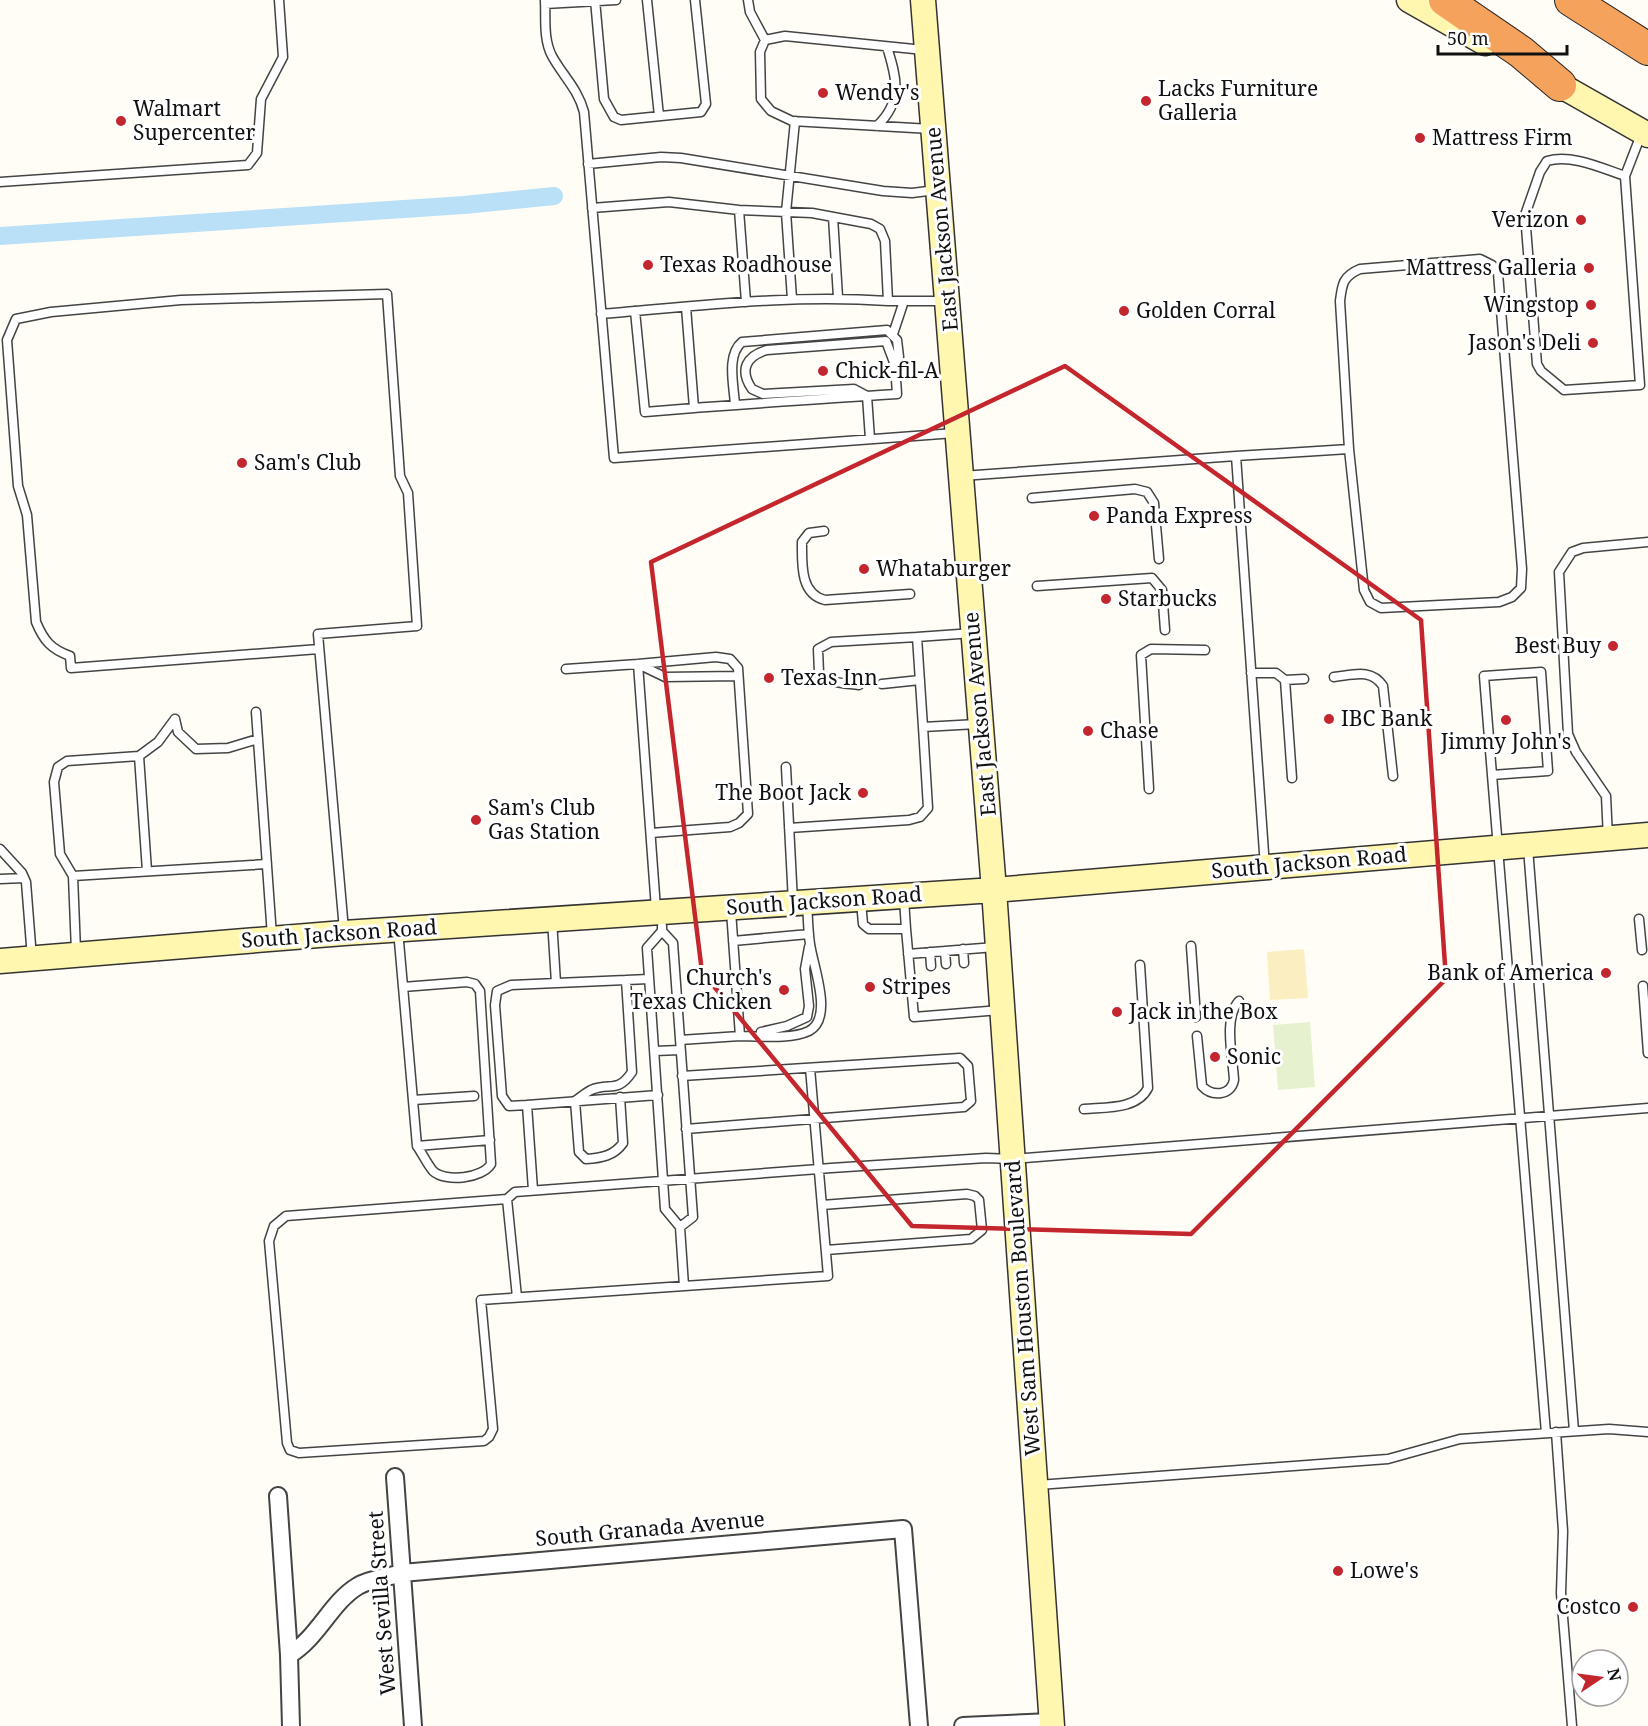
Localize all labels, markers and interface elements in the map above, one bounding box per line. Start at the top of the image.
scale bar [1438,18,1567,56]
text: 50 m [1447,26,1489,50]
place label: Lacks Furniture Galleria [1158,74,1318,126]
place label: Wendy's [835,78,919,106]
marker: Wendy's [816,86,830,100]
place label: Walmart Supercenter [133,94,256,146]
marker: Lacks Furniture Galleria [1139,94,1153,108]
marker: Walmart Supercenter [114,114,128,128]
place label: Mattress Firm [1432,123,1573,151]
street label: East Jackson Avenue [918,126,964,332]
marker: Mattress Firm [1413,131,1427,145]
place label: Verizon [1492,205,1569,233]
marker: Verizon [1574,213,1588,227]
place label: Texas Roadhouse [660,250,832,278]
place label: Mattress Galleria [1406,253,1577,281]
marker: Texas Roadhouse [641,258,655,272]
marker: Mattress Galleria [1582,261,1596,275]
place label: Wingstop [1484,290,1579,318]
place label: Golden Corral [1136,296,1276,324]
marker: Wingstop [1584,298,1598,312]
marker: Golden Corral [1117,304,1131,318]
place label: Jason's Deli [1467,328,1581,356]
marker: Jason's Deli [1586,336,1600,350]
place label: Chick-fil-A [835,356,939,384]
marker: Chick-fil-A [816,364,830,378]
place label: Sam's Club [254,448,361,476]
marker: Sam's Club [235,456,249,470]
place label: Panda Express [1106,501,1252,529]
marker: Panda Express [1087,509,1101,523]
place label: Whataburger [876,554,1011,582]
marker: Whataburger [857,562,871,576]
place label: Starbucks [1118,584,1217,612]
marker: Starbucks [1099,592,1113,606]
street label: East Jackson Avenue [956,611,1002,817]
place label: Best Buy [1515,631,1601,659]
marker: Best Buy [1606,639,1620,653]
place label: Texas Inn [781,663,878,691]
marker: Texas Inn [762,671,776,685]
place label: IBC Bank [1341,704,1433,732]
marker: IBC Bank [1322,712,1336,726]
marker: Jimmy John's [1499,713,1513,727]
place label: Chase [1100,716,1159,744]
marker: Chase [1081,724,1095,738]
place label: Jimmy John's [1440,727,1571,755]
place label: The Boot Jack [715,778,852,806]
marker: The Boot Jack [856,786,870,800]
place label: Sam's Club Gas Station [488,793,600,845]
marker: Sam's Club Gas Station [469,813,483,827]
street label: South Jackson Road [1210,839,1408,885]
street label: South Jackson Road [725,879,923,921]
street label: South Jackson Road [240,912,438,954]
place label: Bank of America [1427,958,1594,986]
place label: Church's Texas Chicken [630,963,772,1015]
marker: Bank of America [1599,966,1613,980]
place label: Stripes [882,972,951,1000]
marker: Stripes [863,980,877,994]
marker: Church's Texas Chicken [777,983,791,997]
place label: Jack in the Box [1128,997,1278,1025]
marker: Jack in the Box [1110,1005,1124,1019]
place label: Sonic [1227,1042,1281,1070]
marker: Sonic [1208,1050,1222,1064]
street label: West Sam Houston Boulevard [998,1159,1046,1457]
street label: South Granada Avenue [534,1504,766,1552]
street label: West Sevilla Street [361,1510,401,1696]
place label: Lowe's [1350,1556,1419,1584]
marker: Lowe's [1331,1564,1345,1578]
place label: Costco [1557,1592,1621,1620]
marker: Costco [1626,1600,1640,1614]
north arrow [1570,1648,1630,1708]
text: N [1602,1666,1627,1684]

